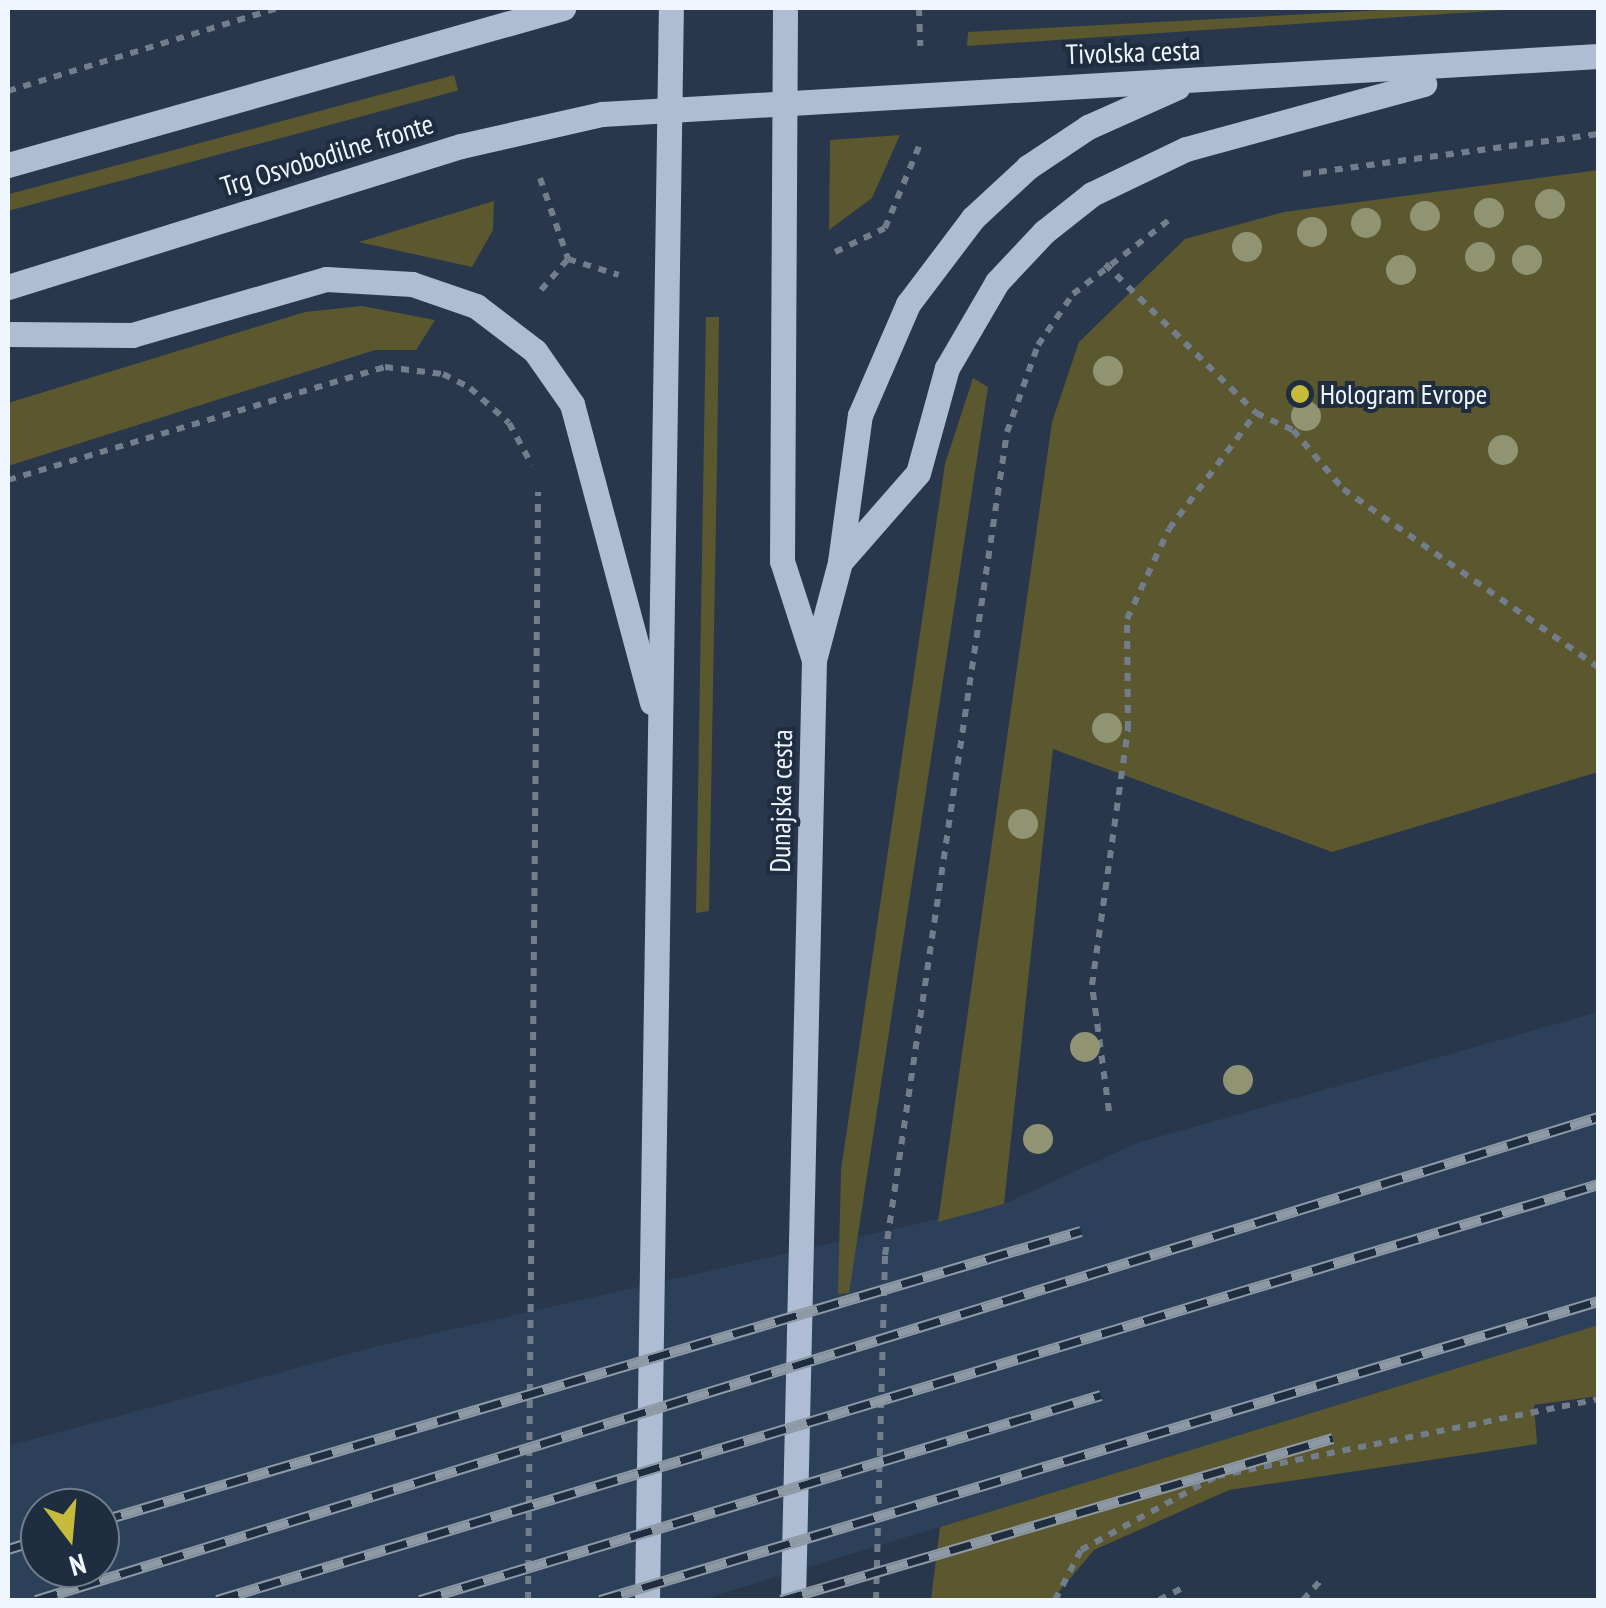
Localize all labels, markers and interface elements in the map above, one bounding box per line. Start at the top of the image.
street label: Tivolska cesta [1065,33,1201,71]
street label: Trg Osvobodilne fronte [217,107,437,203]
place label: Hologram Evrope [1320,377,1487,411]
marker: Hologram Evrope [1289,383,1311,405]
street label: Dunajska cesta [763,729,799,873]
north arrow [20,1488,120,1588]
text: N [65,1546,90,1585]

